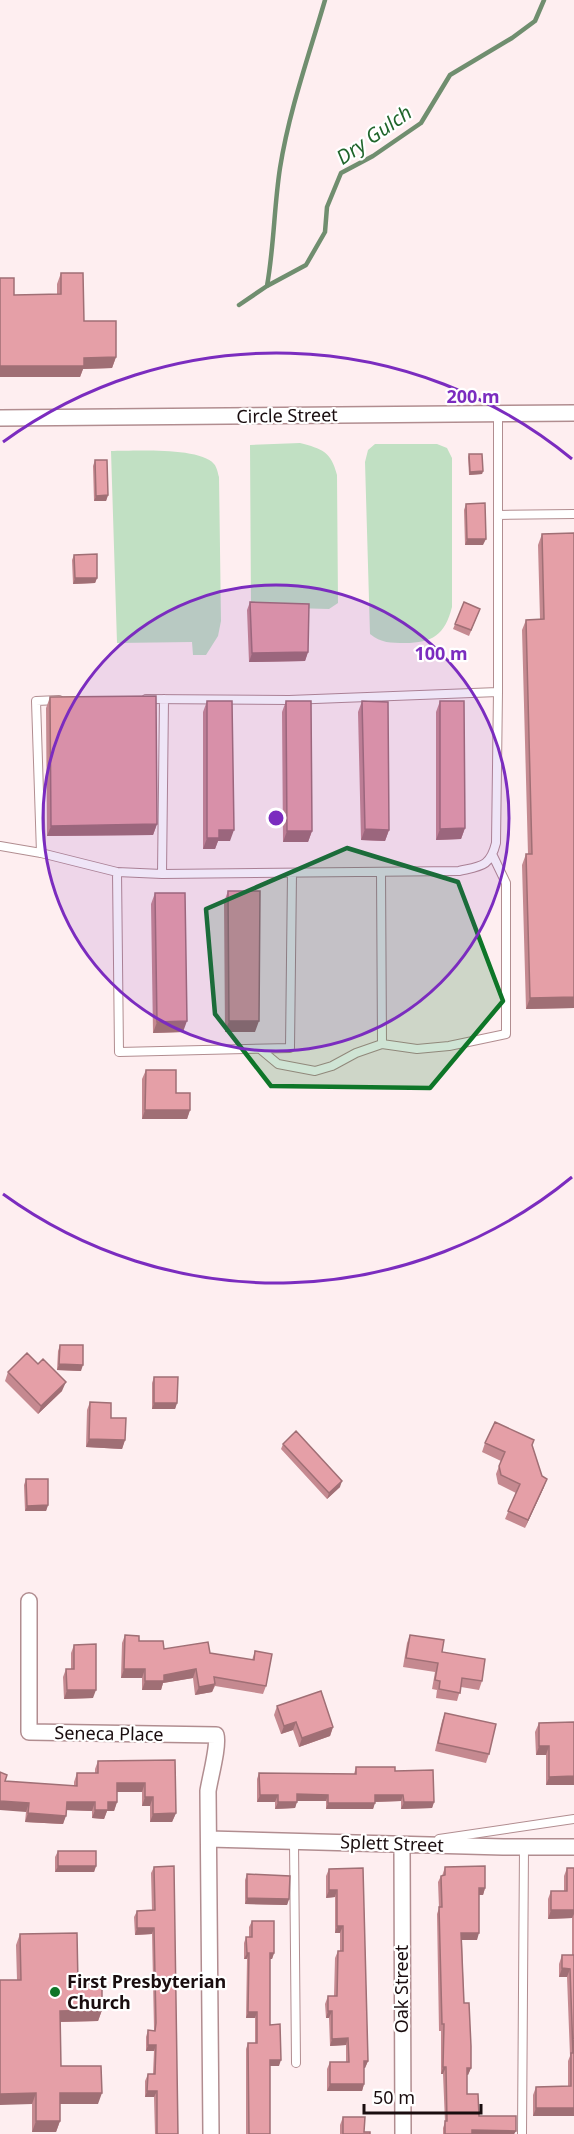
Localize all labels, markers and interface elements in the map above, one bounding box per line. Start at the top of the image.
water label: Dry Gulch [330,99,417,171]
text: 200 m [446,384,500,408]
street label: Circle Street [236,402,338,428]
text: 100 m [414,641,468,665]
centre of rings [266,808,286,828]
street label: Seneca Place [54,1720,164,1746]
street label: Splett Street [340,1829,445,1857]
street label: Oak Street [389,1944,413,2033]
place label: First Presbyterian Church [67,1969,226,2014]
marker: First Presbyterian Church [48,1985,62,1999]
scale bar [364,2077,481,2115]
text: 50 m [373,2085,415,2109]

